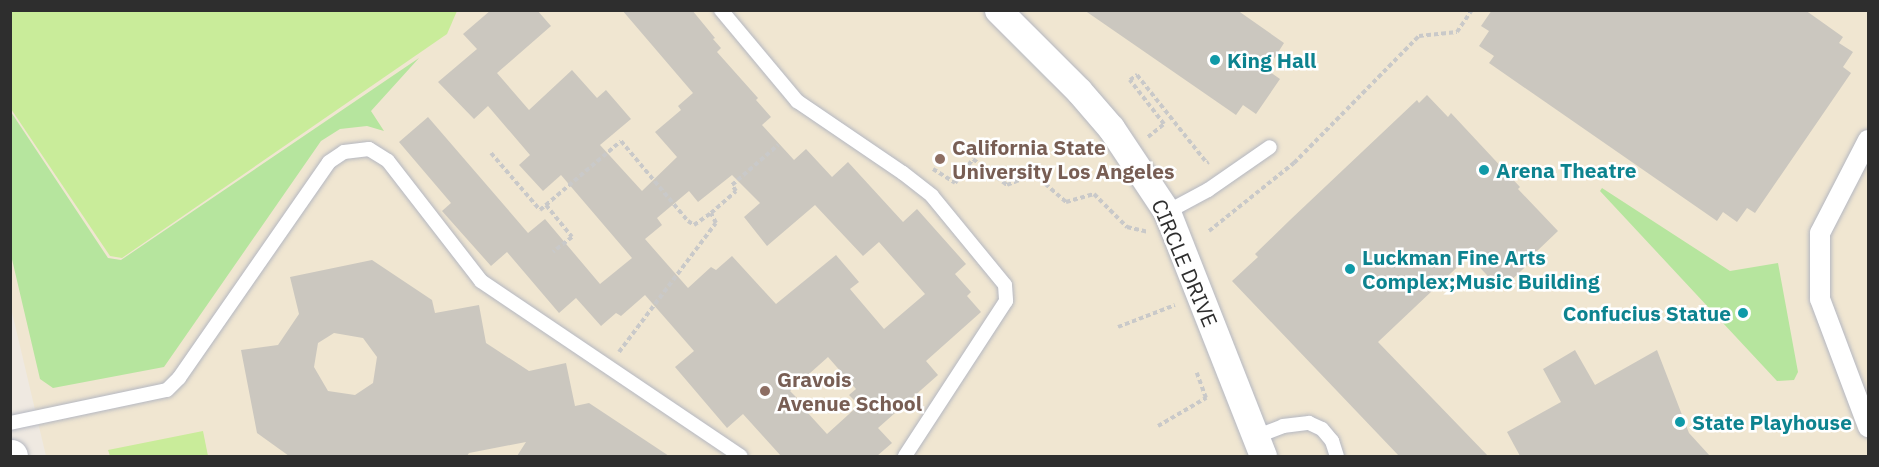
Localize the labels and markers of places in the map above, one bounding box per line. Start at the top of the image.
place label: King Hall [1227,47,1316,73]
marker: King Hall [1208,53,1222,67]
place label: California State University Los Angeles [952,134,1175,184]
marker: California State University Los Angeles [933,152,947,166]
place label: Arena Theatre [1496,157,1637,183]
marker: Arena Theatre [1477,163,1491,177]
place label: Luckman Fine Arts Complex;Music Building [1362,244,1599,294]
marker: Luckman Fine Arts Complex;Music Building [1343,262,1357,276]
place label: Confucius Statue [1563,300,1731,326]
marker: Confucius Statue [1736,306,1750,320]
place label: Gravois Avenue School [777,366,922,416]
marker: Gravois Avenue School [758,384,772,398]
place label: State Playhouse [1692,409,1852,435]
marker: State Playhouse [1673,415,1687,429]

